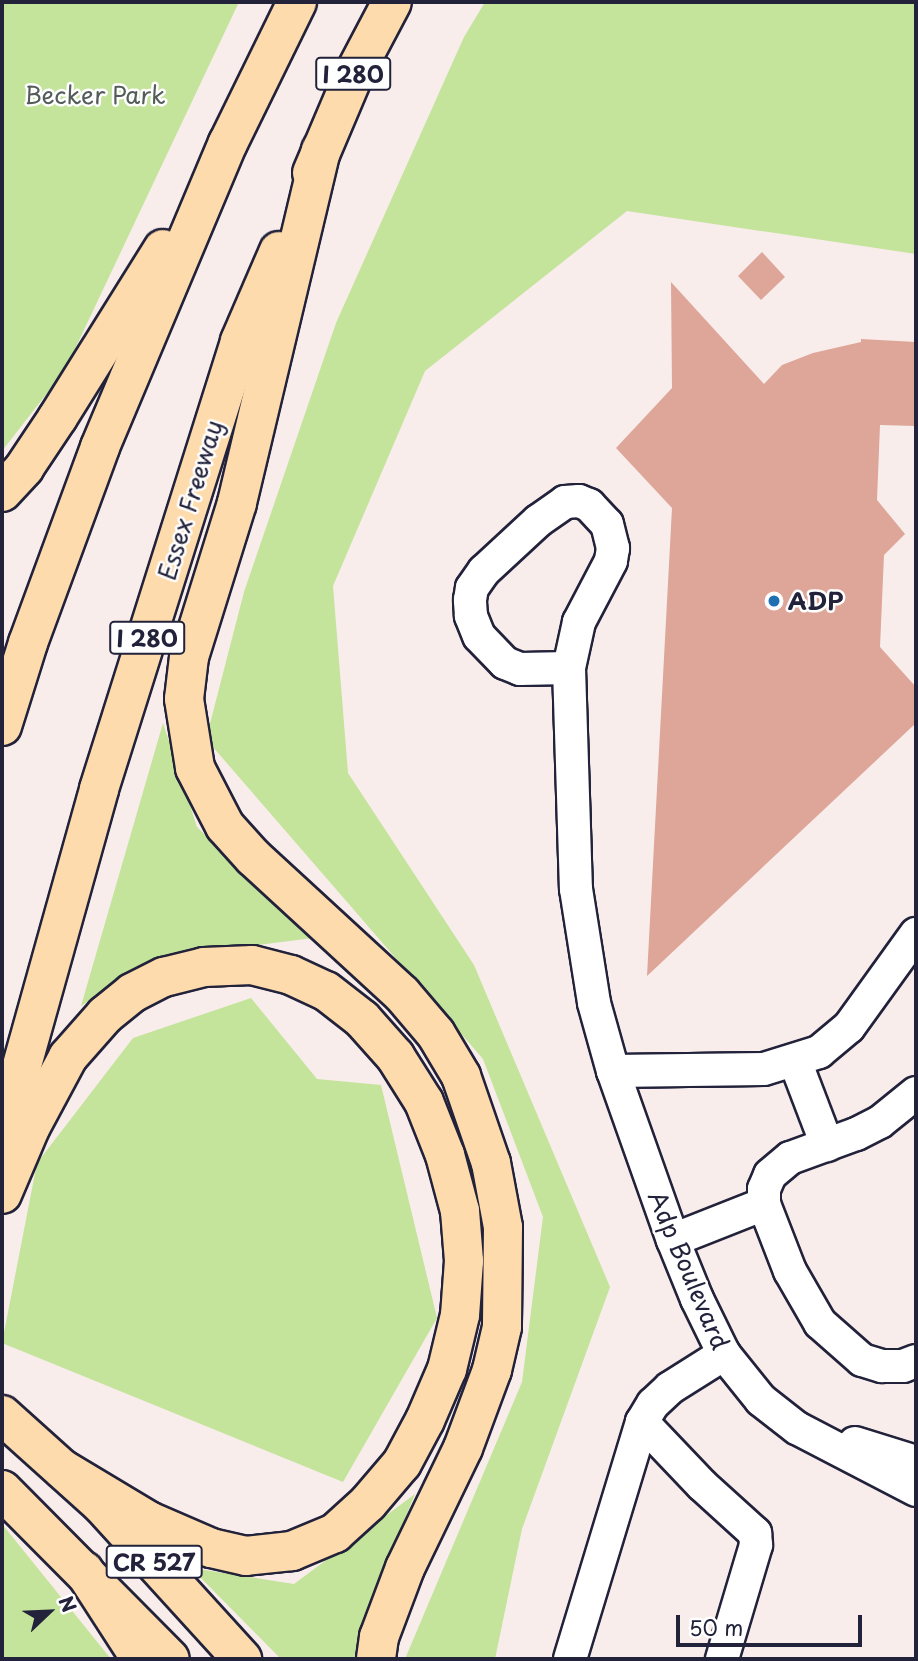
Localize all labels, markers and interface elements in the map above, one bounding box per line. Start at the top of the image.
road number: I 280 [314,54,392,94]
park label: Becker Park [24,81,166,109]
street label: Essex Freeway [152,416,228,584]
place label: ADP [788,587,843,615]
marker: ADP [766,593,782,609]
road number: I 280 [108,618,186,658]
street label: Adp Boulevard [643,1187,735,1353]
road number: CR 527 [103,1542,205,1582]
north arrow [14,1577,84,1647]
text: N [53,1591,84,1616]
scale bar [680,1602,866,1646]
text: 50 m [689,1611,743,1643]

